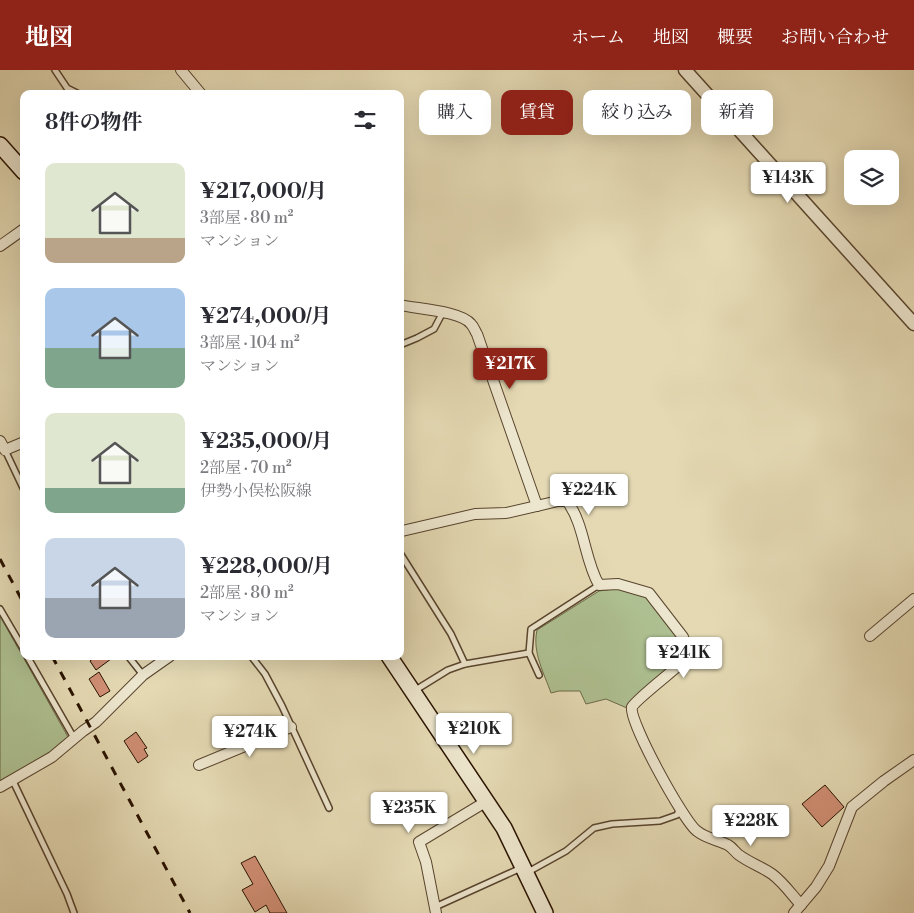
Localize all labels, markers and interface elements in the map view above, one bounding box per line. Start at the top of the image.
text: 地図 [25,23,73,53]
text: ホーム [571,26,625,49]
text: 地図 [653,26,689,49]
text: 概要 [717,26,753,49]
text: お問い合わせ [781,26,889,49]
chip: 購入 [419,90,491,135]
chip: 賃貸 [501,90,573,135]
chip: 絞り込み [583,90,691,135]
chip: 新着 [701,90,773,135]
icon: filters [351,106,379,134]
text: 8件の物件 [45,110,142,136]
map controls [844,150,899,205]
button: layers [844,150,899,205]
pin: ¥143K [753,162,823,204]
text: ¥143K [762,168,814,188]
text: ¥217,000/月 [200,179,327,205]
icon: home [85,183,145,243]
text: 3部屋 · 80 m² [200,208,293,228]
text: マンション [200,231,279,251]
text: ¥274,000/月 [200,304,331,330]
icon: home [85,308,145,368]
text: 3部屋 · 104 m² [200,333,300,353]
pin: ¥217K [475,348,545,390]
text: ¥217K [484,354,536,374]
text: マンション [200,356,279,376]
text: ¥235,000/月 [200,429,332,455]
icon: home [85,433,145,493]
text: 2部屋 · 70 m² [200,458,292,478]
pin: ¥224K [554,474,624,516]
text: ¥224K [561,480,617,500]
text: 伊勢小俣松阪線 [200,481,312,501]
text: ¥228,000/月 [200,554,333,580]
icon: home [85,558,145,618]
text: 2部屋 · 80 m² [200,583,294,603]
text: マンション [200,606,279,626]
pin: ¥241K [649,636,719,679]
text: ¥241K [657,643,711,663]
pin: ¥210K [439,712,509,755]
pin: ¥274K [215,716,285,758]
text: ¥210K [447,719,501,739]
text: ¥274K [223,722,277,742]
pin: ¥235K [374,792,444,834]
text: ¥235K [382,798,436,818]
pin: ¥228K [716,804,786,847]
text: ¥228K [723,811,779,831]

